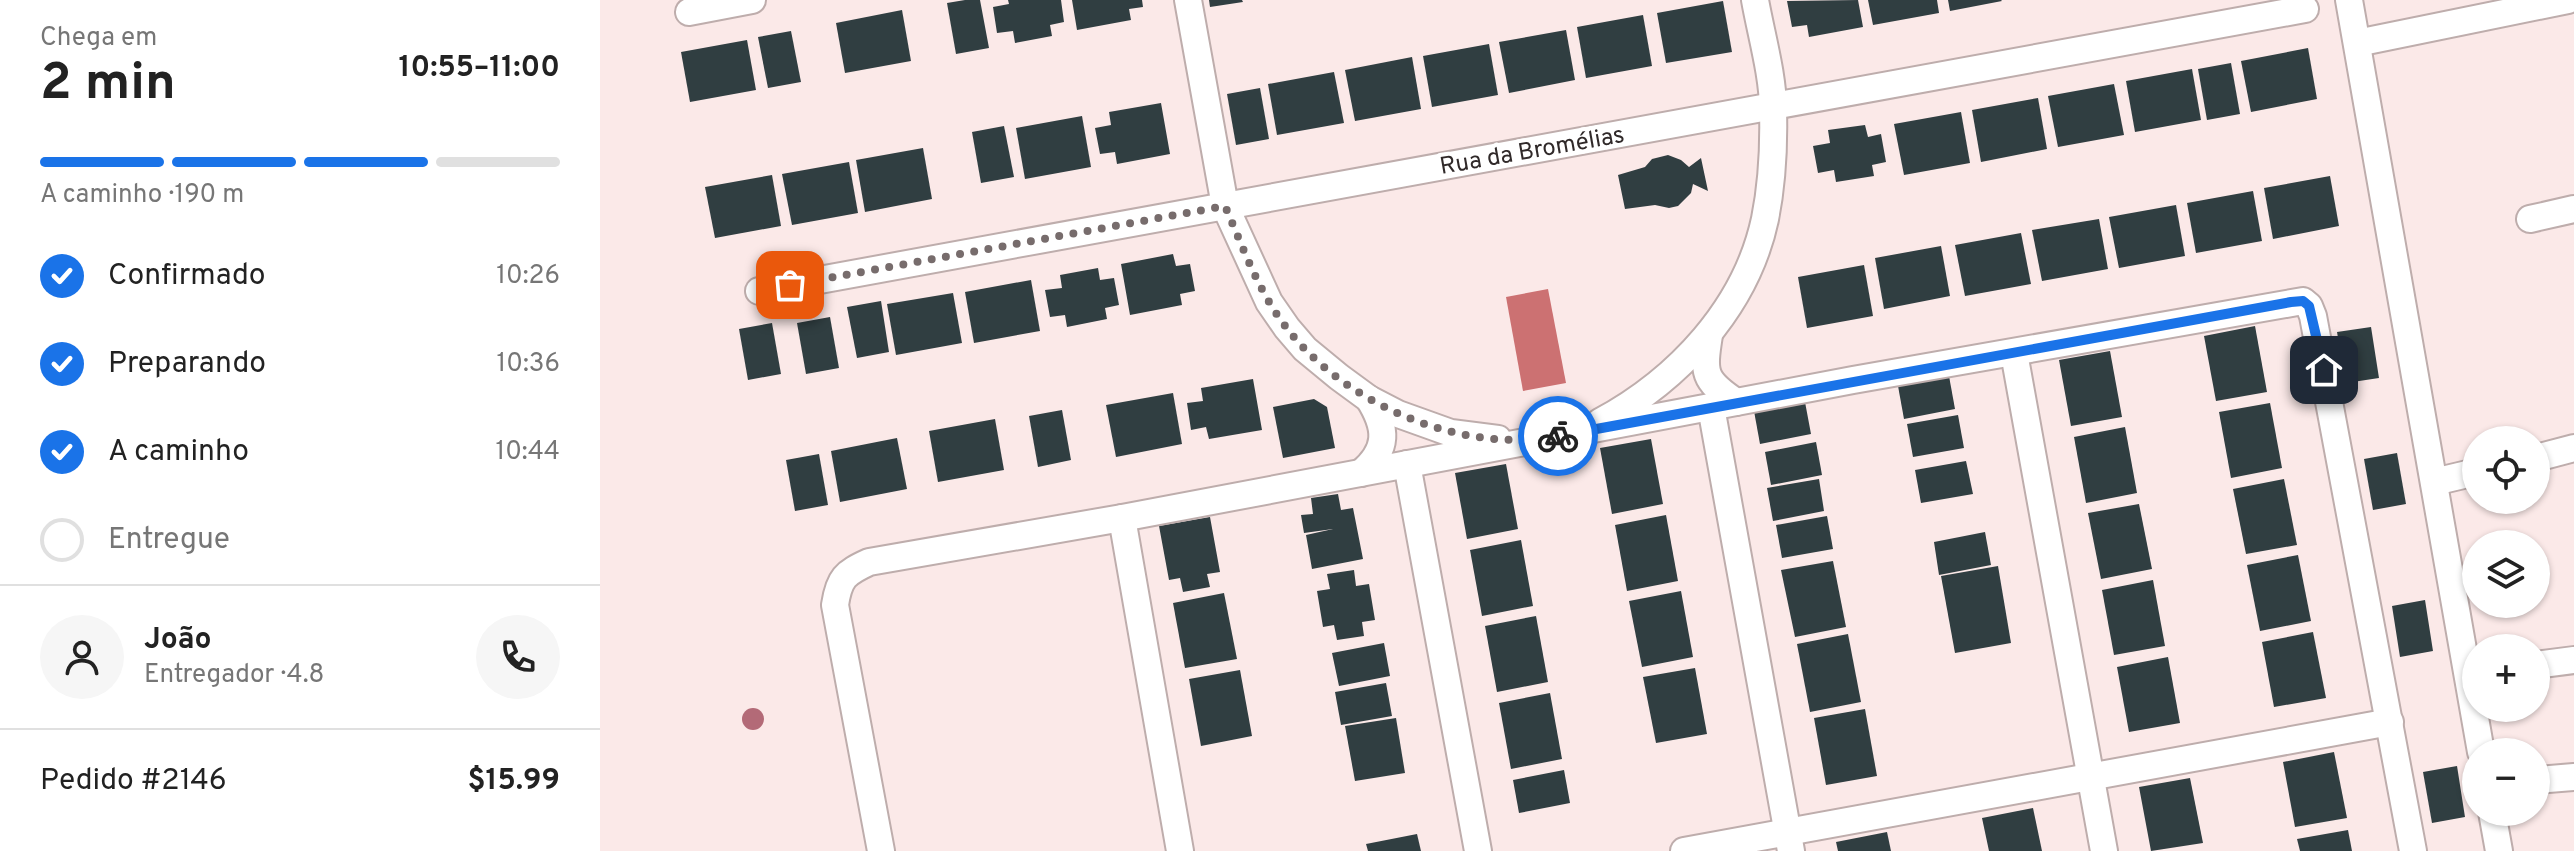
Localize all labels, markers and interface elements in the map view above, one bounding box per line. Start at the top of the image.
text: Chega em [40,22,157,55]
text: 10:55–11:00 [398,50,560,87]
text: 2 min [40,52,176,118]
street label: Rua da Bromélias [1438,121,1627,183]
text: A caminho · 190 m [40,179,244,212]
pin [756,251,824,319]
icon: check [40,254,84,298]
text: Confirmado [108,258,266,295]
text: 10:26 [496,260,560,293]
icon: bag [768,263,812,307]
pin [2290,336,2358,404]
icon: check [40,342,84,386]
text: Preparando [108,346,266,383]
text: 10:36 [497,348,560,381]
icon: home [2302,348,2346,392]
courier [1518,396,1598,476]
icon: bike [1536,414,1580,458]
map controls [2462,426,2550,826]
button: locate [2462,426,2550,514]
icon: check [40,430,84,474]
text: A caminho [108,434,249,471]
text: 10:44 [495,436,560,469]
text: Entregue [108,522,230,559]
button: layers [2462,530,2550,618]
button: person [40,615,124,699]
button: phone [476,615,560,699]
text: João [144,622,211,659]
button: + [2462,634,2550,722]
text: Entregador · 4.8 [144,659,324,692]
button: − [2462,738,2550,826]
text: Pedido #2146 [40,763,227,800]
text: $15.99 [467,763,560,800]

